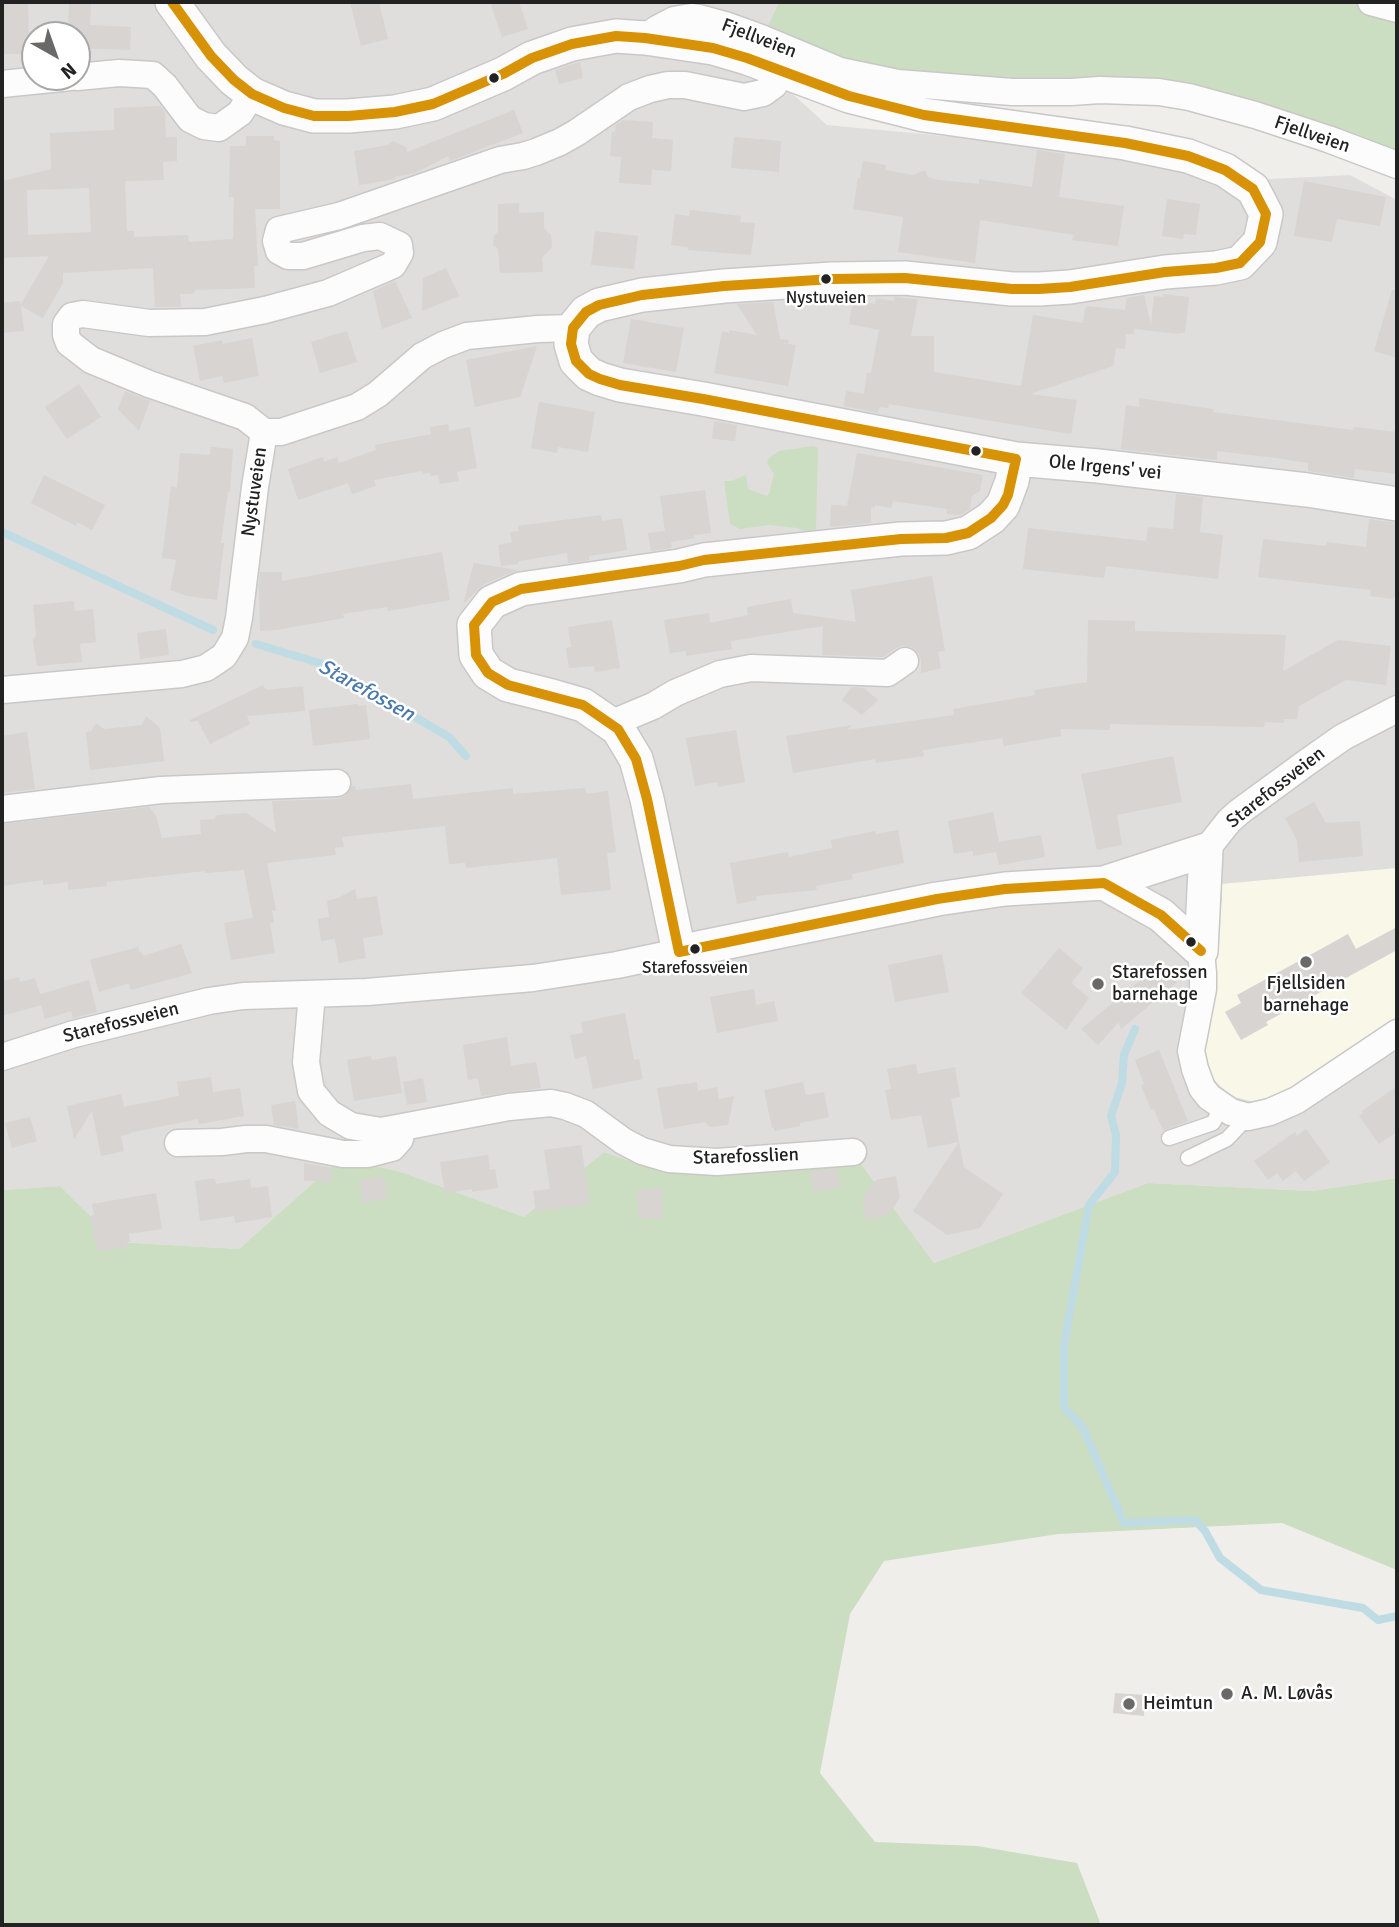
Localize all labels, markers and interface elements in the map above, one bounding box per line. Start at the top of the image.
street label: Fjellveien [718,14,800,64]
north arrow [21,21,91,91]
text: N [55,57,81,84]
unlabelled marker [487,71,501,85]
street label: Fjellveien [1271,111,1353,159]
marker: Nystuveien [819,272,833,286]
place label: Nystuveien [786,289,866,309]
unlabelled marker [969,444,983,458]
street label: Nystuveien [237,446,273,538]
street label: Ole Irgens' vei [1047,451,1163,485]
water label: Starefossen [314,654,418,728]
street label: Starefossveien [1222,743,1330,833]
unlabelled marker [1184,935,1198,949]
marker: Starefossveien [688,942,702,956]
marker: Fjellsiden barnehage [1298,954,1314,970]
place label: Starefossveien [642,959,748,979]
place label: Starefossen barnehage [1112,962,1208,1006]
place label: Fjellsiden barnehage [1263,973,1349,1017]
marker: Starefossen barnehage [1090,976,1106,992]
street label: Starefossveien [61,998,181,1048]
street label: Starefosslien [693,1144,799,1170]
place label: A. M. Løvås [1241,1683,1333,1705]
marker: A. M. Løvås [1219,1686,1235,1702]
place label: Heimtun [1143,1693,1213,1715]
marker: Heimtun [1121,1696,1137,1712]

